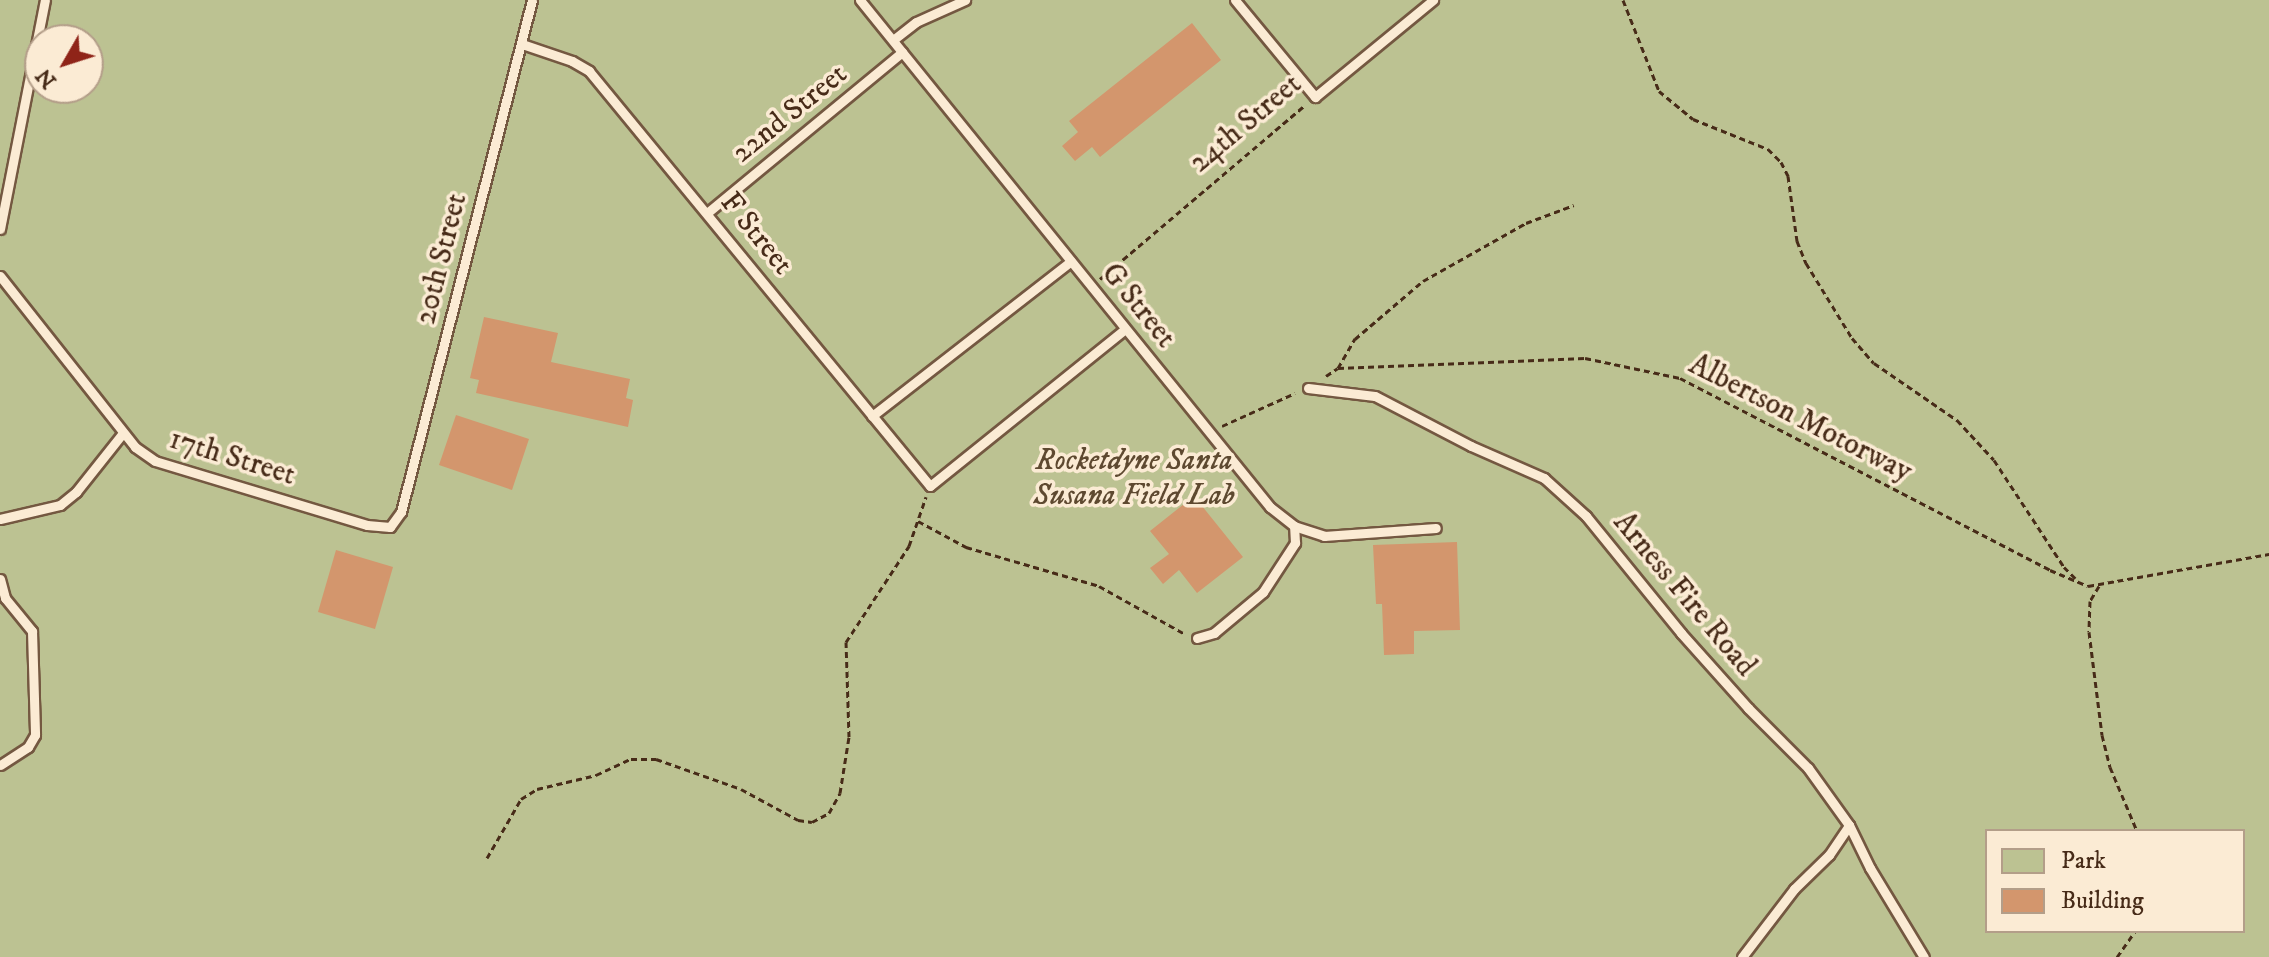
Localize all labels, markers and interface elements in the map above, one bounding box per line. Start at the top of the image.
north arrow [24,24,104,104]
street label: 22nd Street [725,57,855,171]
text: N [30,63,63,94]
street label: 24th Street [1183,67,1309,181]
street label: F Street [712,185,800,283]
street label: 20th Street [408,190,476,328]
street label: G Street [1093,256,1183,356]
street label: Albertson Motorway [1683,347,1917,491]
street label: 17th Street [165,422,299,494]
park label: Rocketdyne Santa Susana Field Lab [1033,443,1235,514]
street label: Arness Fire Road [1605,506,1763,684]
legend [1985,829,2245,933]
text: Park [2061,846,2106,876]
text: Building [2061,886,2144,916]

